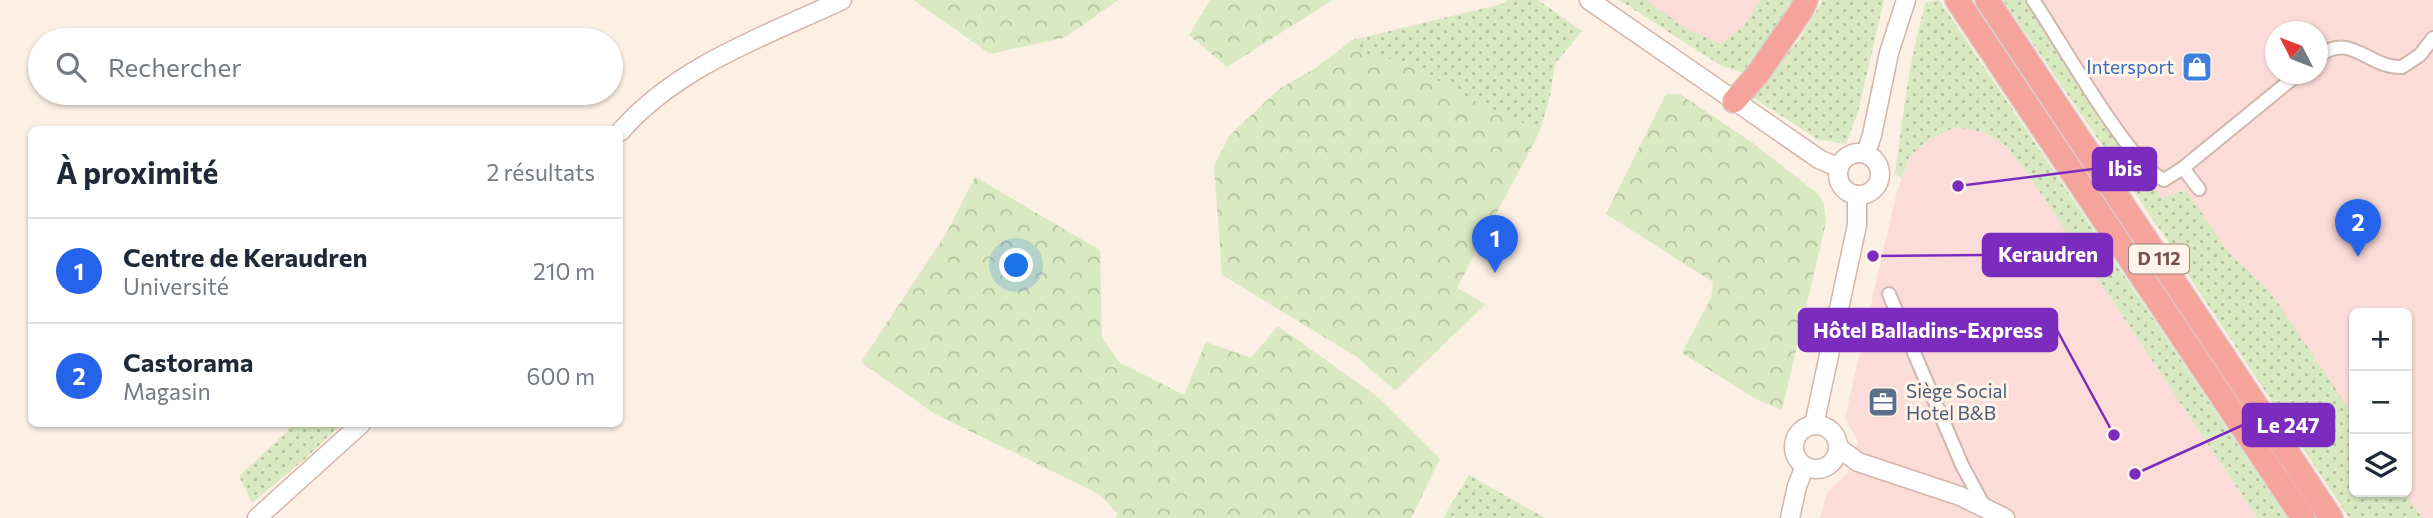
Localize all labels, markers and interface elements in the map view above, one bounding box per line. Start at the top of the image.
north arrow [2265,21,2328,84]
search box [28,28,623,105]
icon: search [52,48,90,86]
shop icon: Intersport [2180,50,2214,84]
text: Rechercher [108,51,242,82]
place label: Intersport [2086,55,2174,78]
callout: Ibis [2093,148,2156,190]
text: À proximité [56,153,218,190]
text: Ibis [2108,155,2143,180]
text: 2 résultats [486,158,595,186]
pin: 2 [2335,199,2381,257]
pin: 1 [1472,215,1518,273]
callout: Keraudren [1983,234,2112,276]
text: Centre de Keraudren [123,241,367,272]
text: Keraudren [1998,241,2098,266]
road number: D 112 [2129,244,2189,274]
your location [999,248,1033,282]
text: 1 [74,257,84,285]
text: 210 m [533,257,595,285]
text: Université [123,272,229,300]
map controls [2349,308,2412,497]
button: + [2349,308,2412,371]
callout: Hôtel Balladins-Express [1799,309,2057,351]
text: Hôtel Balladins-Express [1813,317,2043,342]
text: Castorama [123,346,253,377]
text: 2 [72,362,86,390]
text: 600 m [527,362,595,390]
button: − [2349,371,2412,434]
text: Magasin [123,377,211,405]
place label: Siège Social Hotel B&B [1906,379,2007,424]
office icon: Siège Social Hotel B&B [1866,385,1900,419]
callout: Le 247 [2243,404,2334,446]
text: Le 247 [2257,412,2319,437]
button: layers [2349,434,2412,497]

